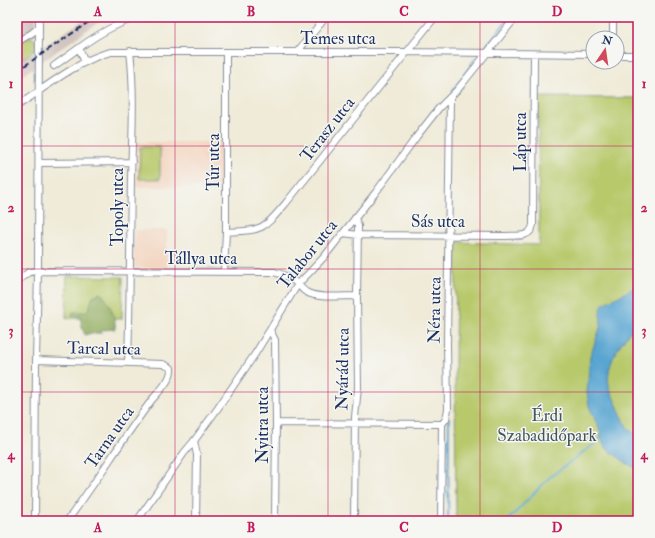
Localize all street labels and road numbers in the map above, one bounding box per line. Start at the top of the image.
street label: Temes utca [300,28,377,49]
street label: Terasz utca [296,92,360,166]
street label: Láp utca [510,111,532,172]
street label: Túr utca [203,132,224,191]
street label: Topoly utca [107,167,129,246]
street label: Sás utca [411,211,466,232]
street label: Talabor utca [273,214,342,293]
street label: Tállya utca [165,248,238,270]
street label: Néra utca [423,275,446,344]
street label: Nyárád utca [331,327,355,410]
street label: Tarcal utca [67,337,142,360]
street label: Nyitra utca [252,385,274,464]
street label: Tarna utca [80,401,139,473]

